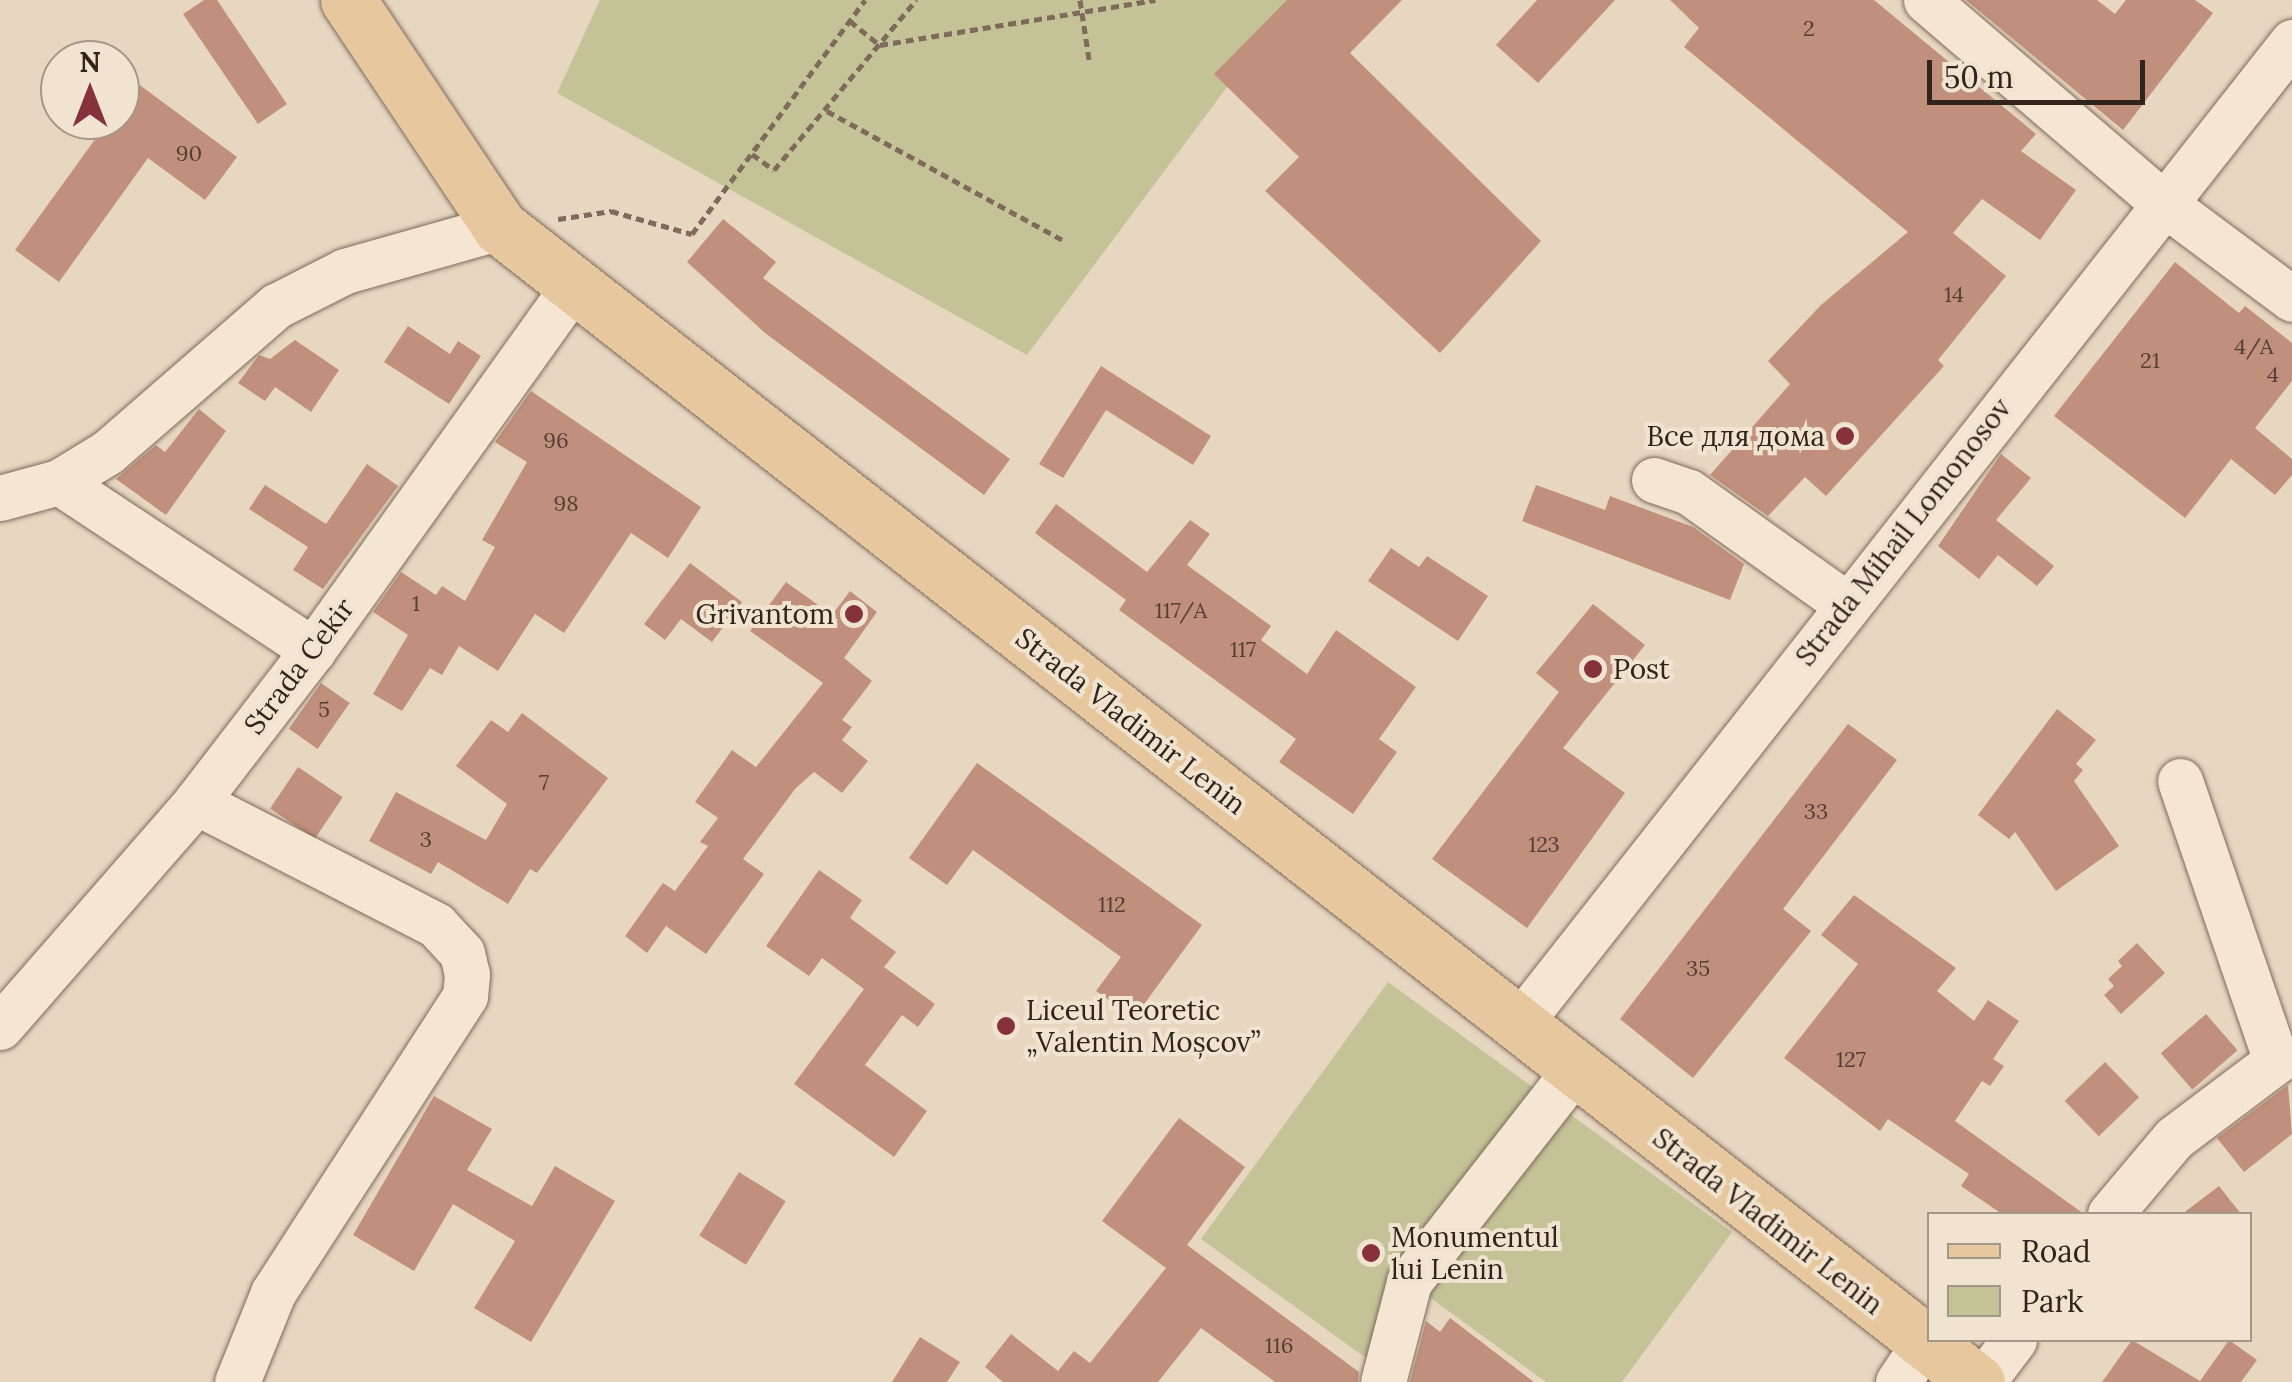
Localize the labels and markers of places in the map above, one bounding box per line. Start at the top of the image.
place label: Все для дома [1647,419,1825,453]
marker: Все для дома [1834,425,1856,447]
place label: Grivantom [695,597,834,631]
marker: Grivantom [843,603,865,625]
place label: Post [1613,652,1670,686]
marker: Post [1582,658,1604,680]
place label: Liceul Teoretic „Valentin Moșcov” [1026,993,1261,1059]
marker: Liceul Teoretic „Valentin Moșcov” [995,1015,1017,1037]
place label: Monumentul lui Lenin [1391,1220,1559,1286]
marker: Monumentul lui Lenin [1360,1242,1382,1264]

